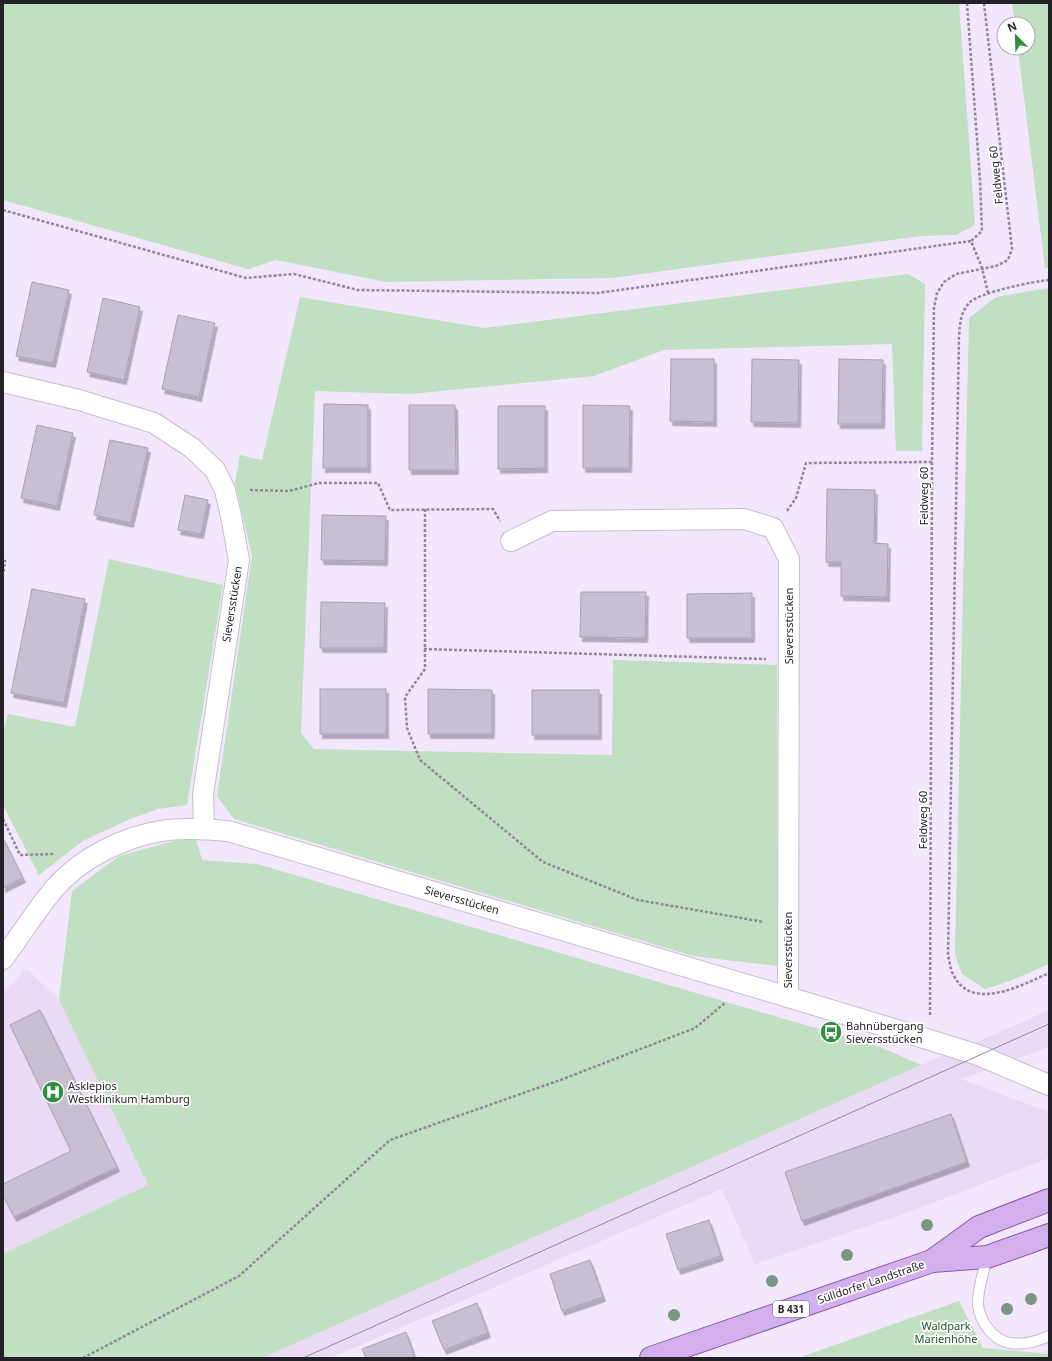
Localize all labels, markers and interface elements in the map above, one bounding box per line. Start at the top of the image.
north arrow [996,16,1036,56]
text: N [1005,18,1019,35]
street label: Feldweg 60 [985,145,1006,205]
street label: Feldweg 60 [916,467,931,525]
street label: Sieversstücken [218,565,245,643]
street label: Sieversstücken [781,588,796,664]
street label: Feldweg 60 [915,791,930,849]
street label: Sieversstücken [423,882,501,917]
street label: Sieversstücken [780,912,795,988]
place label: Bahnübergang Sieversstücken [846,1018,924,1046]
bus stop icon: Bahnübergang Sieversstücken [818,1019,844,1045]
place label: Asklepios Westklinikum Hamburg [68,1078,190,1106]
hospital icon: Asklepios Westklinikum Hamburg [40,1079,66,1105]
street label: Sülldorfer Landstraße [815,1256,926,1307]
road number: B 431 [773,1301,809,1317]
park label: Waldpark Marienhöhe [915,1318,978,1346]

